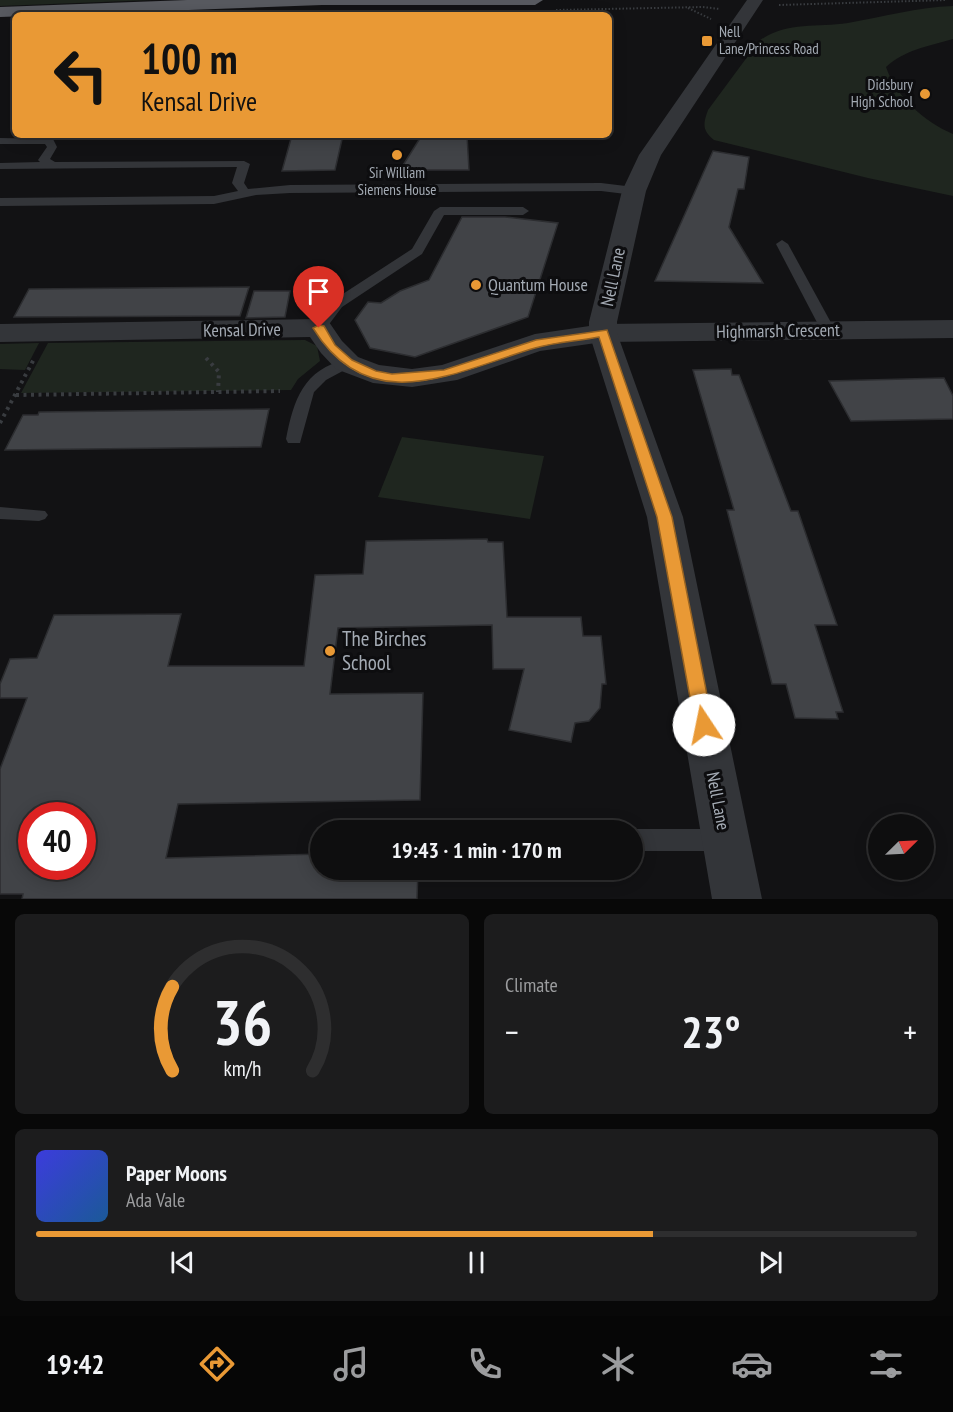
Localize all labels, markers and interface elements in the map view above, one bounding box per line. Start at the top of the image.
place label: Nell Lane/Princess Road [719,22,819,58]
text: 100 m [141,31,238,86]
marker: Nell Lane/Princess Road [700,34,714,48]
icon: left [42,36,120,114]
place label: Didsbury High School [851,75,914,111]
text: Kensal Drive [141,84,257,118]
marker: Didsbury High School [918,87,932,101]
marker: Sir William Siemens House [390,148,404,162]
place label: Sir William Siemens House [358,163,436,199]
street label: Nell Lane [595,246,630,308]
pin [293,266,344,328]
place label: Quantum House [488,273,588,296]
icon: arrive [302,275,335,308]
marker: Quantum House [469,278,483,292]
street label: Kensal Drive [203,317,281,342]
street label: Highmarsh Crescent [716,318,840,343]
place label: The Birches School [342,625,426,676]
marker: The Birches School [323,644,337,658]
position arrow [672,693,736,757]
street label: Nell Lane [702,770,735,832]
speed limit sign: 40 [18,802,96,880]
north arrow [868,814,934,880]
map controls [868,814,934,880]
text: 19:43 · 1 min · 170 m [391,836,562,864]
text: Climate [505,972,558,998]
text: 36 [212,981,272,1062]
text: 23° [681,1002,741,1060]
text: − [505,1010,519,1053]
text: + [903,1010,917,1053]
text: km/h [223,1054,261,1082]
text: Paper Moons [126,1159,227,1187]
text: Ada Vale [126,1187,185,1213]
icon: previous [166,1246,199,1279]
icon: pause [460,1246,493,1279]
icon: next [754,1246,787,1279]
icon: directions [196,1343,238,1385]
icon: music [330,1343,372,1385]
icon: phone [464,1343,506,1385]
icon: climate [597,1343,639,1385]
icon: car [731,1343,773,1385]
icon: filters [865,1343,907,1385]
text: 19:42 [46,1347,104,1381]

